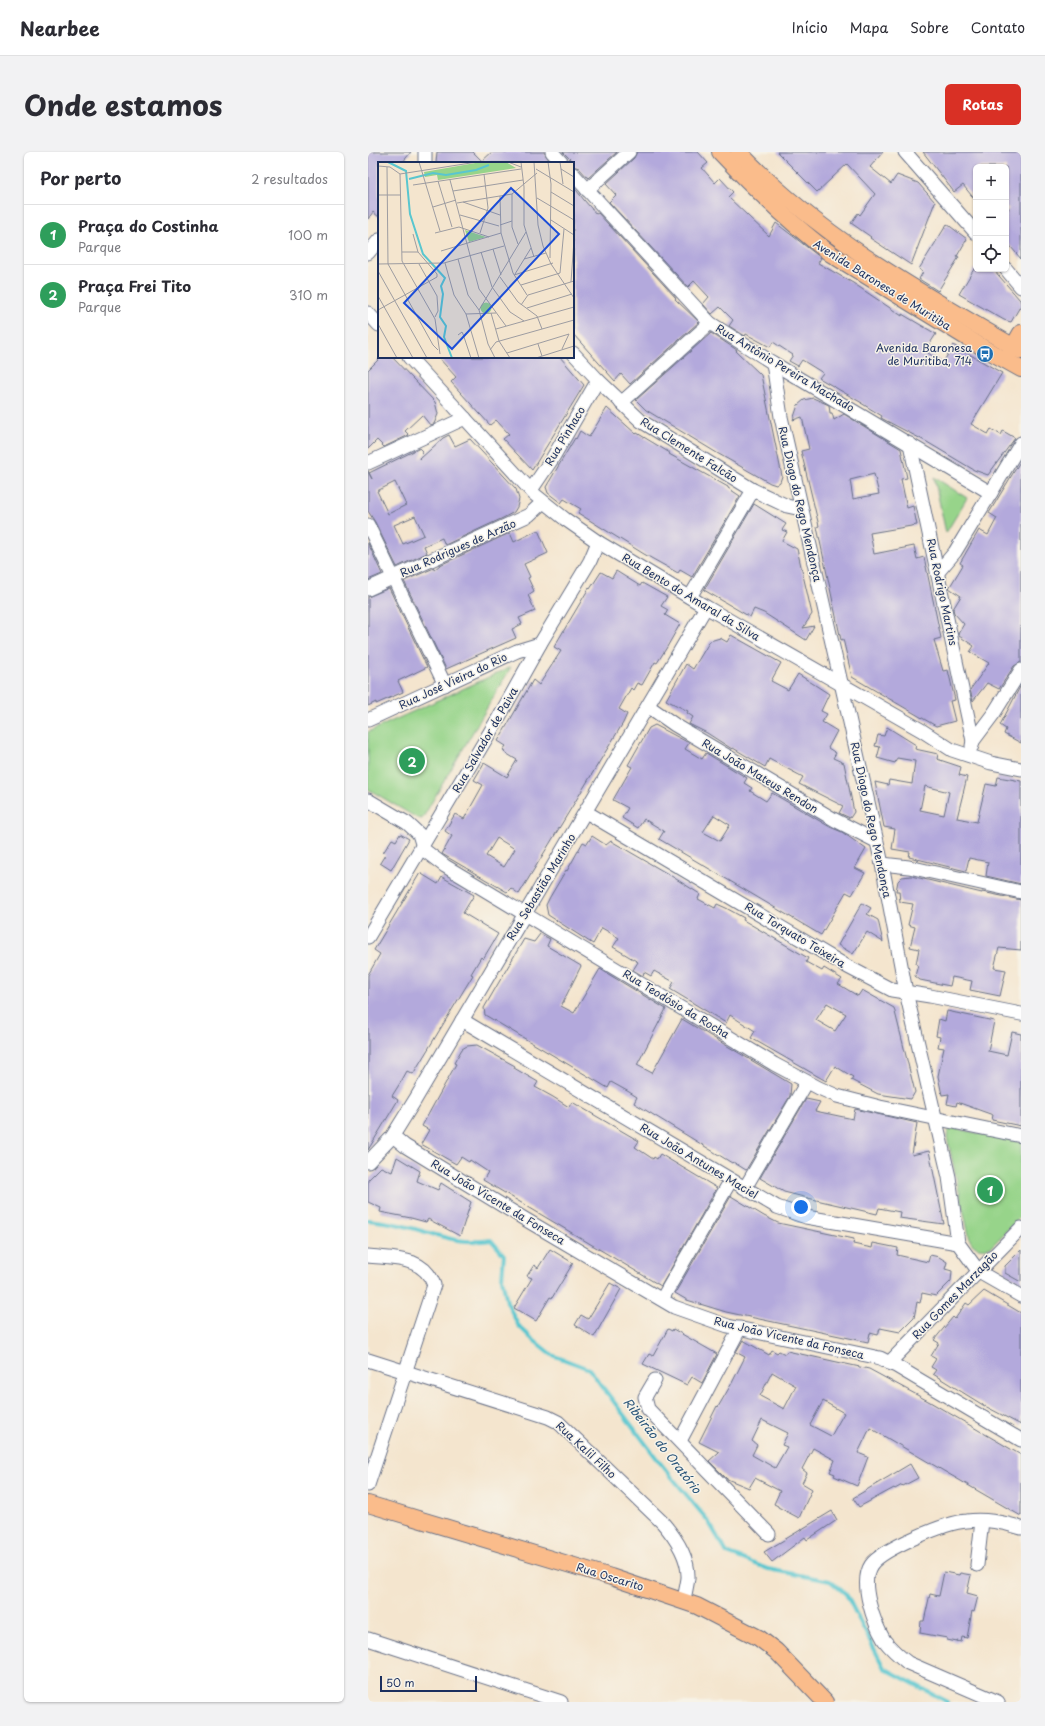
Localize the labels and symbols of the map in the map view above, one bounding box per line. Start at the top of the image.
inset map [378,162,574,358]
street label: Avenida Baronesa de Muritiba [810,235,955,334]
street label: Rua Antônio Pereira Machado [713,319,858,416]
place label: Avenida Baronesa de Muritiba, 714 [876,339,972,369]
bus stop icon: Avenida Baronesa de Muritiba, 714 [975,344,995,364]
street label: Rua Pinhaco [540,403,589,469]
street label: Rua Clemente Falcão [637,413,741,486]
street label: Rua Diogo do Rego Mendonça [774,425,827,583]
street label: Rua Rodrigues de Arzão [397,514,519,581]
street label: Rua Rodrigo Martins [923,537,962,647]
street label: Rua Bento do Amaral da Silva [619,549,764,645]
street label: Rua José Vieira do Rio [396,648,510,713]
street label: Rua Salvador de Paiva [447,684,522,796]
street label: Rua João Mateus Rendon [699,734,822,817]
street label: Rua Diogo do Rego Mendonça [847,740,896,900]
pin: 2 [399,746,425,776]
street label: Rua Sebastião Marinho [502,830,579,943]
street label: Rua Torquato Teixeira [742,898,849,971]
street label: Rua Teodósio da Rocha [620,965,733,1042]
street label: Rua João Antunes Maciel [637,1119,762,1203]
street label: Rua João Vicente da Fonseca [428,1155,569,1249]
pin: 1 [977,1175,1003,1205]
your location [791,1197,811,1217]
street label: Rua Gomes Marzagão [908,1247,1001,1343]
street label: Rua João Vicente da Fonseca [712,1312,866,1363]
water label: Ribeirão do Oratório [620,1394,707,1498]
street label: Rua Kalil Filho [552,1417,620,1482]
street label: Rua Oscarito [574,1558,646,1595]
scale bar [380,1674,477,1693]

